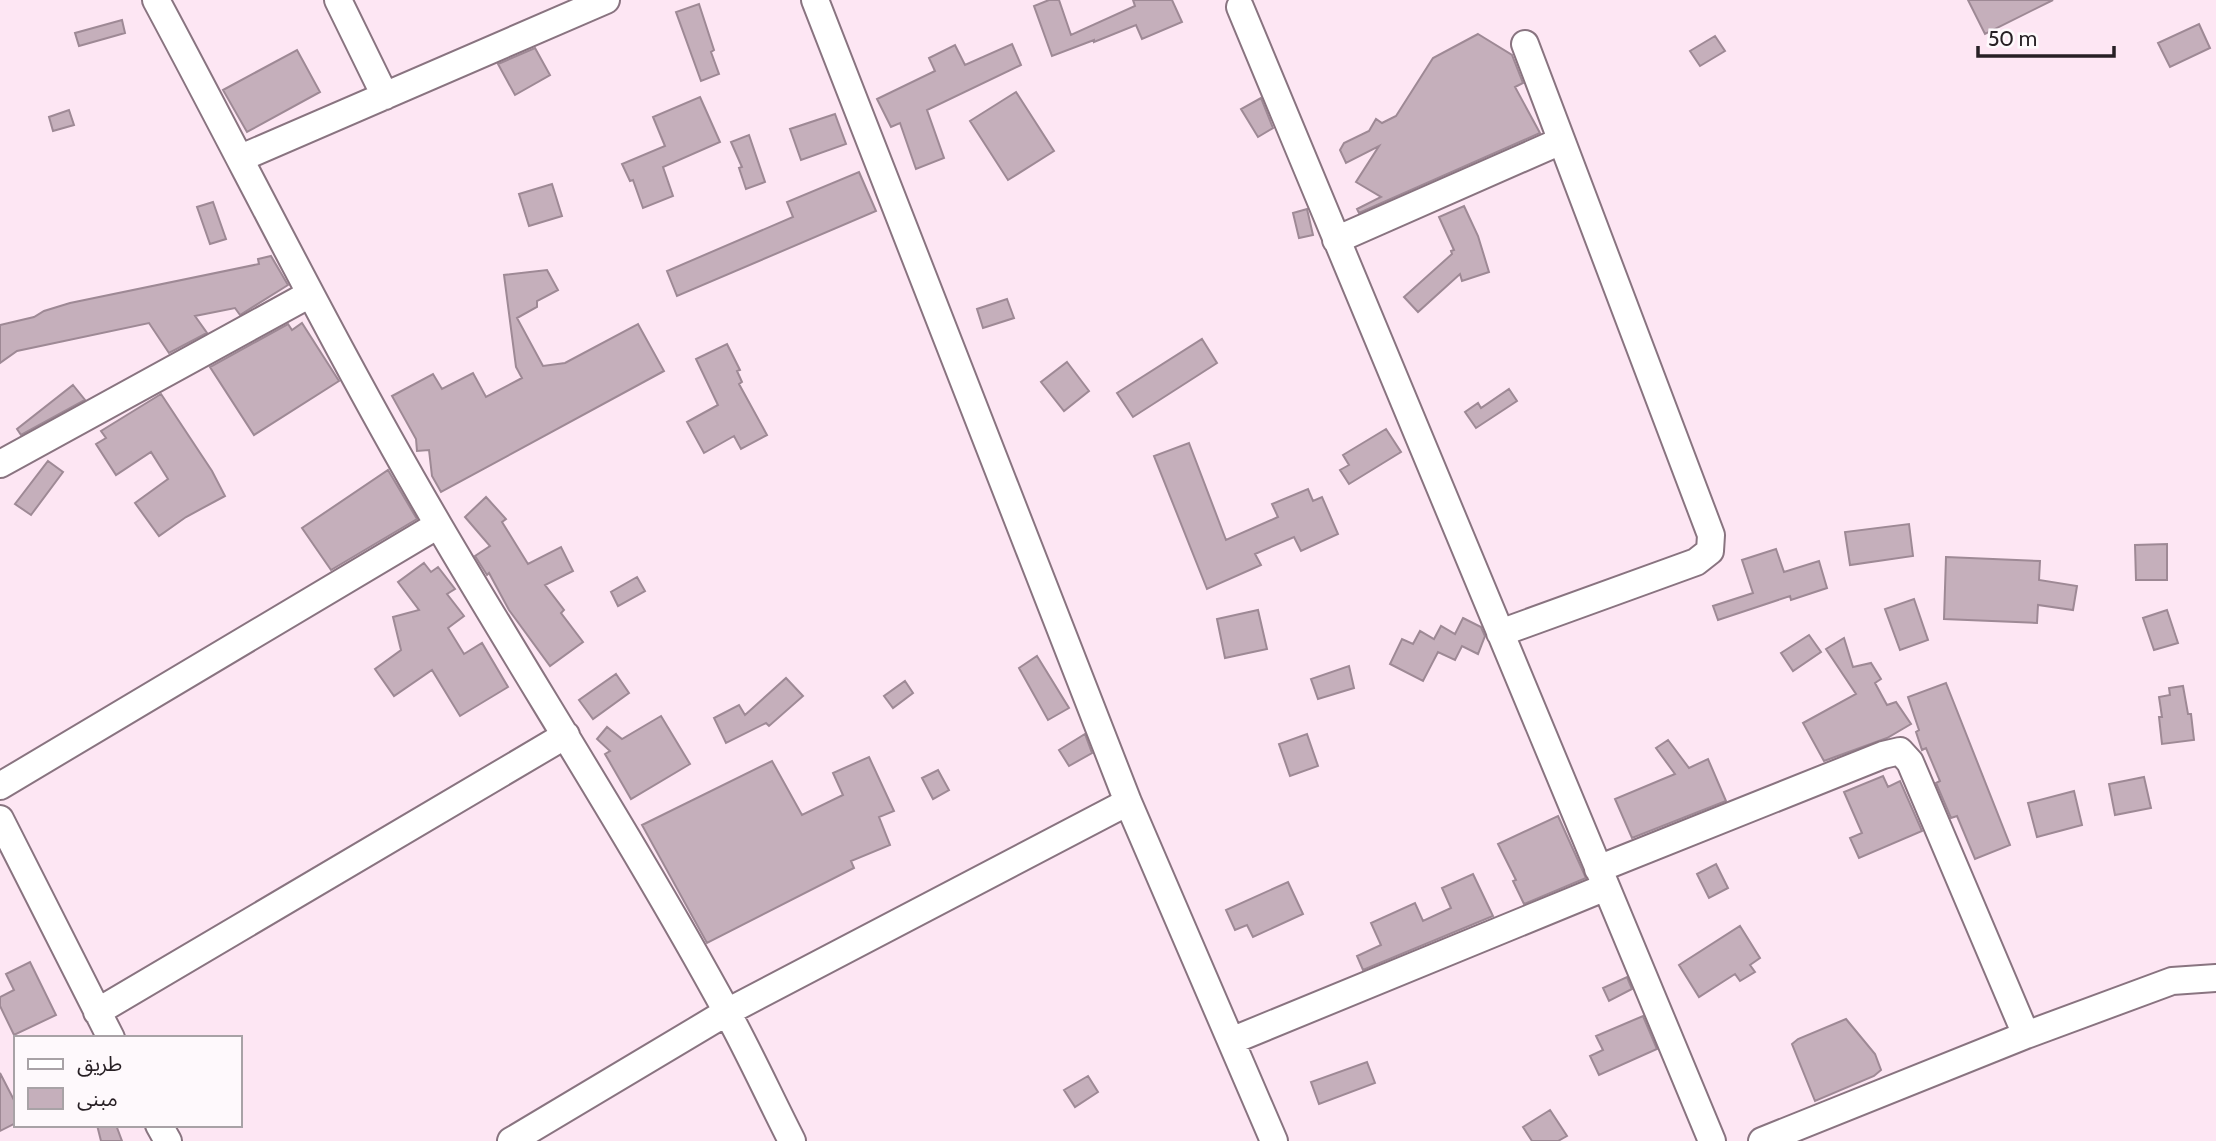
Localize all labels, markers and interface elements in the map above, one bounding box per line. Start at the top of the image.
scale bar [1978,14,2114,58]
text: 50 m [1988,26,2037,51]
legend [14,1036,242,1127]
text: طريق [77,1051,122,1077]
text: مبنى [77,1086,118,1111]

